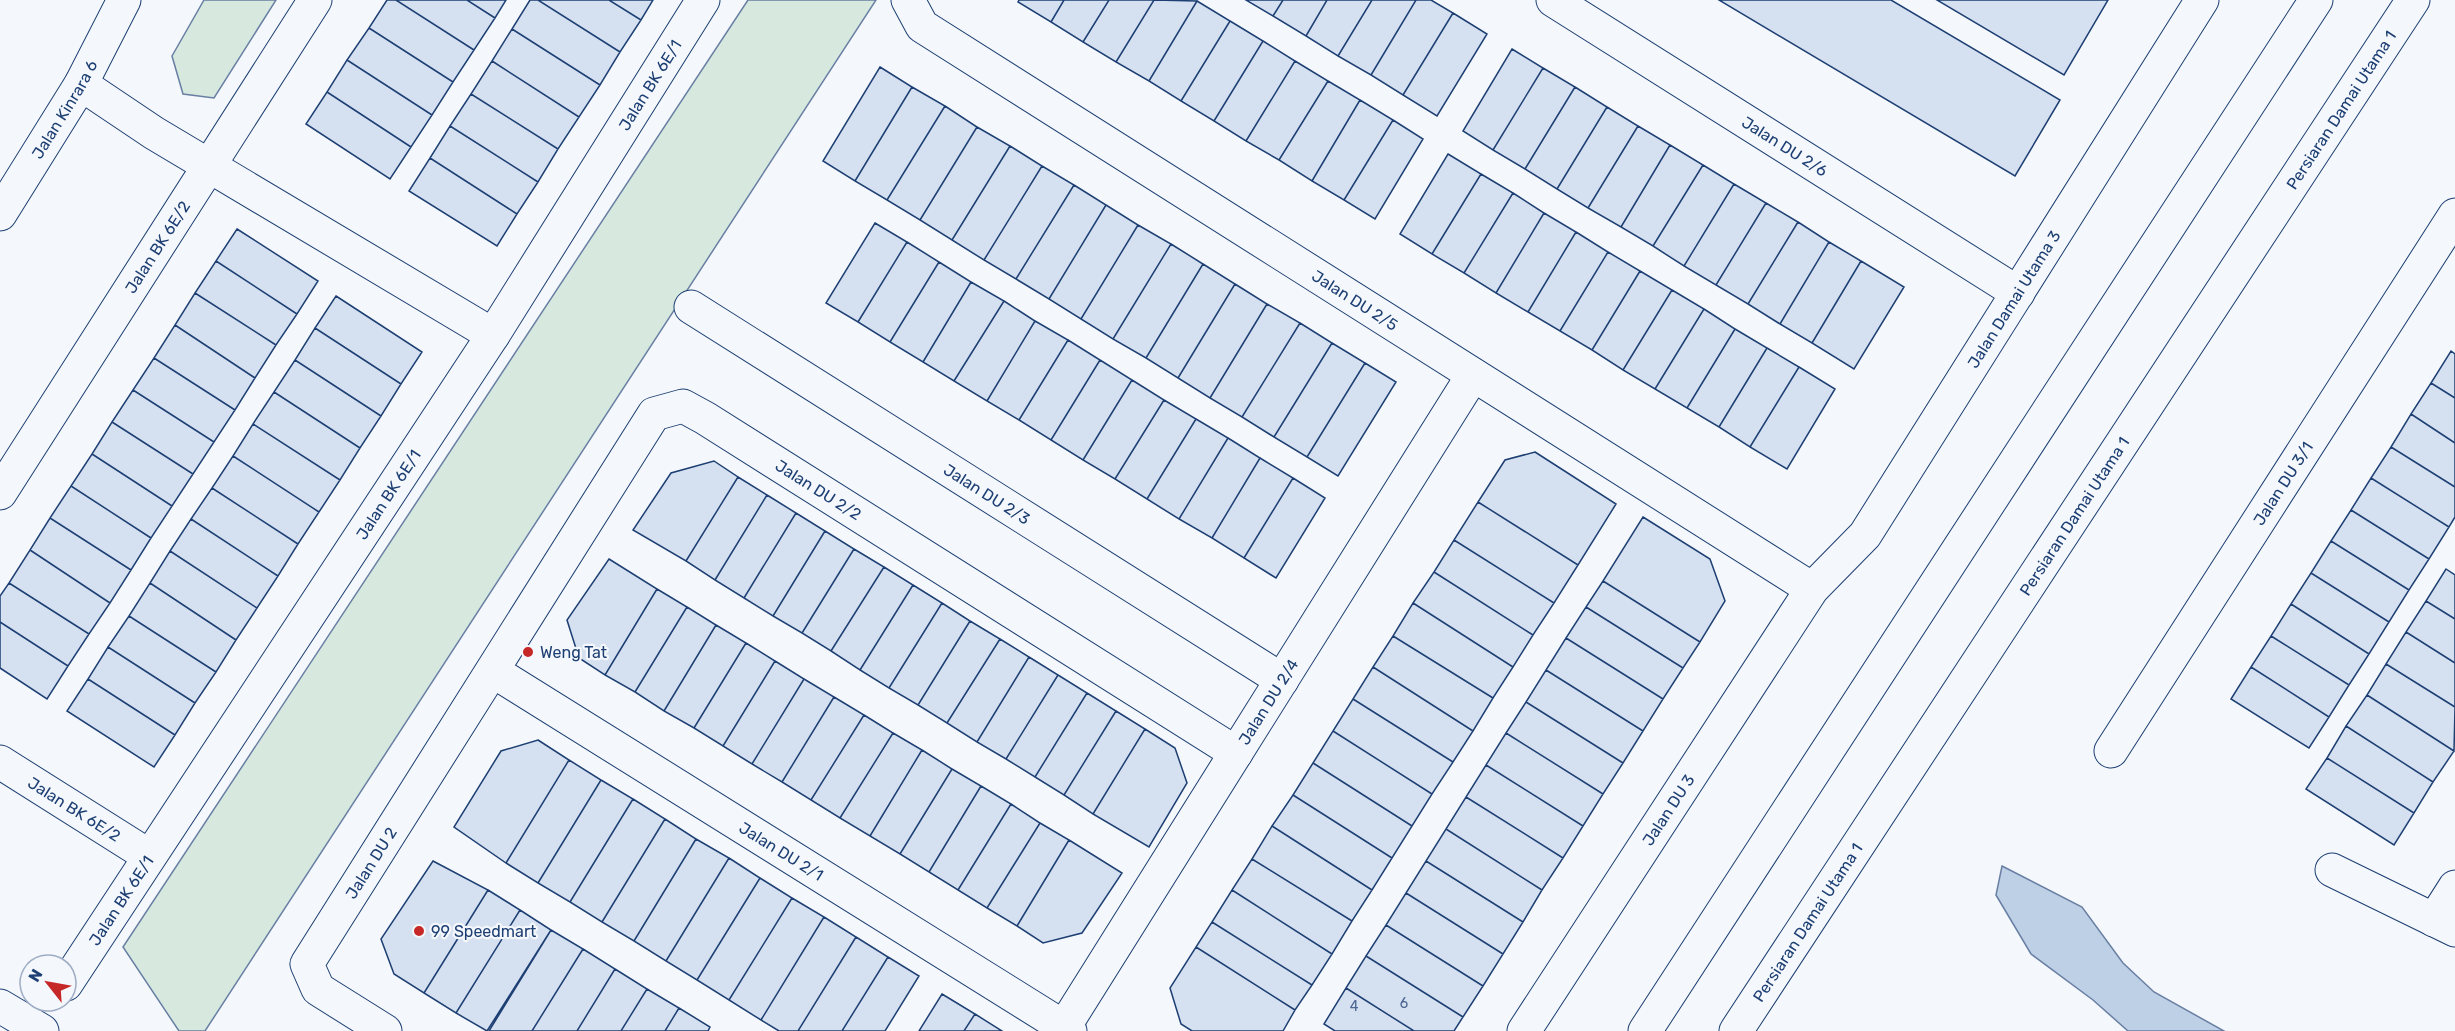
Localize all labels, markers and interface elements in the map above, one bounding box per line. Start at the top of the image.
street label: Persiaran Damai Utama 1 [2282,27,2400,193]
street label: Jalan BK 6E/1 [615,36,686,134]
street label: Jalan Kinrara 6 [28,57,102,162]
street label: Jalan DU 2/6 [1738,112,1831,181]
street label: Jalan BK 6E/2 [121,198,194,297]
street label: Jalan Damai Utama 3 [1964,227,2064,372]
street label: Jalan DU 2/5 [1308,266,1401,335]
street label: Persiaran Damai Utama 1 [2016,434,2133,599]
street label: Jalan DU 3/1 [2249,438,2317,529]
street label: Jalan BK 6E/1 [352,446,425,543]
street label: Jalan DU 2/2 [772,456,865,524]
street label: Jalan DU 2/3 [940,460,1033,528]
place label: Weng Tat [540,643,607,662]
marker: Weng Tat [521,645,535,659]
street label: Jalan DU 2/4 [1234,656,1303,748]
street label: Jalan DU 3 [1638,771,1699,849]
street label: Jalan BK 6E/2 [24,773,124,846]
street label: Jalan DU 2/1 [736,818,827,885]
street label: Jalan DU 2 [342,824,401,902]
street label: Persiaran Damai Utama 1 [1749,840,1867,1005]
street label: Jalan BK 6E/1 [85,852,158,949]
place label: 99 Speedmart [431,922,536,941]
marker: 99 Speedmart [412,924,426,938]
north arrow [18,953,78,1013]
text: N [24,966,47,985]
house number: 6 [1400,995,1408,1012]
house number: 4 [1350,998,1359,1015]

